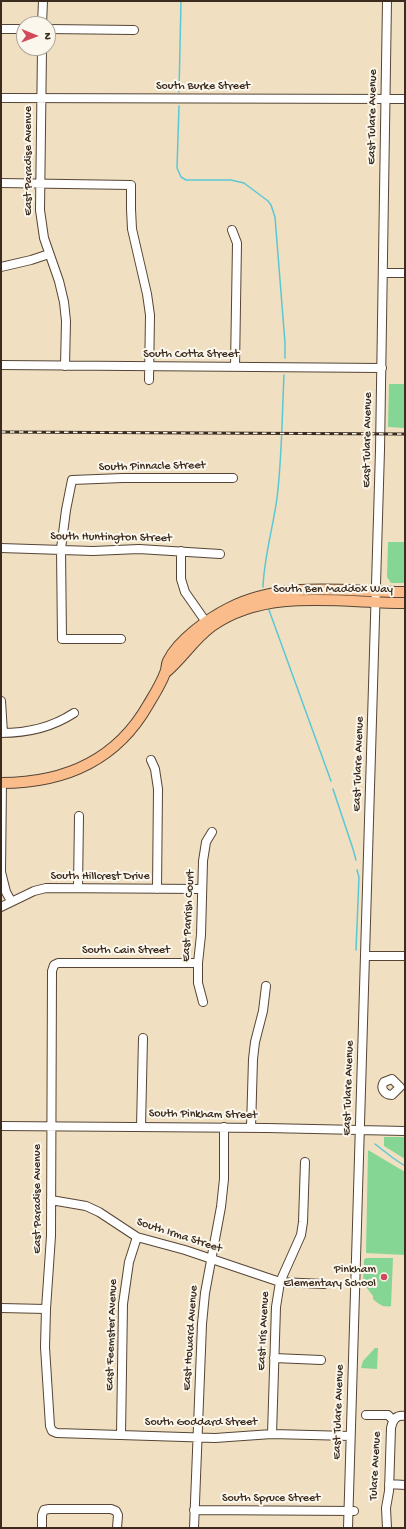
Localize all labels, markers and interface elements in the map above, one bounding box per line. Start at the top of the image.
north arrow [16,16,56,56]
text: N [41,32,53,40]
street label: East Tulare Avenue [365,69,381,165]
street label: South Burke Street [156,80,250,94]
street label: East Paradise Avenue [22,106,36,216]
street label: South Cotta Street [143,348,239,362]
street label: East Tulare Avenue [360,392,376,488]
street label: South Pinnacle Street [99,459,205,475]
street label: South Huntington Street [50,530,172,546]
street label: South Ben Maddox Way [273,583,393,597]
street label: East Tulare Avenue [350,716,368,812]
street label: South Hillcrest Drive [50,870,150,884]
street label: East Parrish Court [179,870,199,962]
street label: South Cain Street [82,944,170,958]
street label: East Tulare Avenue [340,1040,358,1136]
street label: South Pinkham Street [149,1107,257,1123]
street label: East Paradise Avenue [31,1144,45,1254]
street label: South Irma Street [135,1215,223,1257]
place label: Pinkham Elementary School [284,1263,376,1291]
marker: Pinkham Elementary School [379,1272,389,1282]
street label: East Feemster Avenue [103,1279,121,1391]
street label: East Howard Avenue [180,1285,202,1391]
street label: East Iris Avenue [255,1291,273,1371]
street label: East Tulare Avenue [330,1364,348,1460]
street label: South Goddard Street [145,1416,257,1430]
street label: Tulare Avenue [367,1431,385,1501]
street label: South Spruce Street [222,1492,320,1506]

